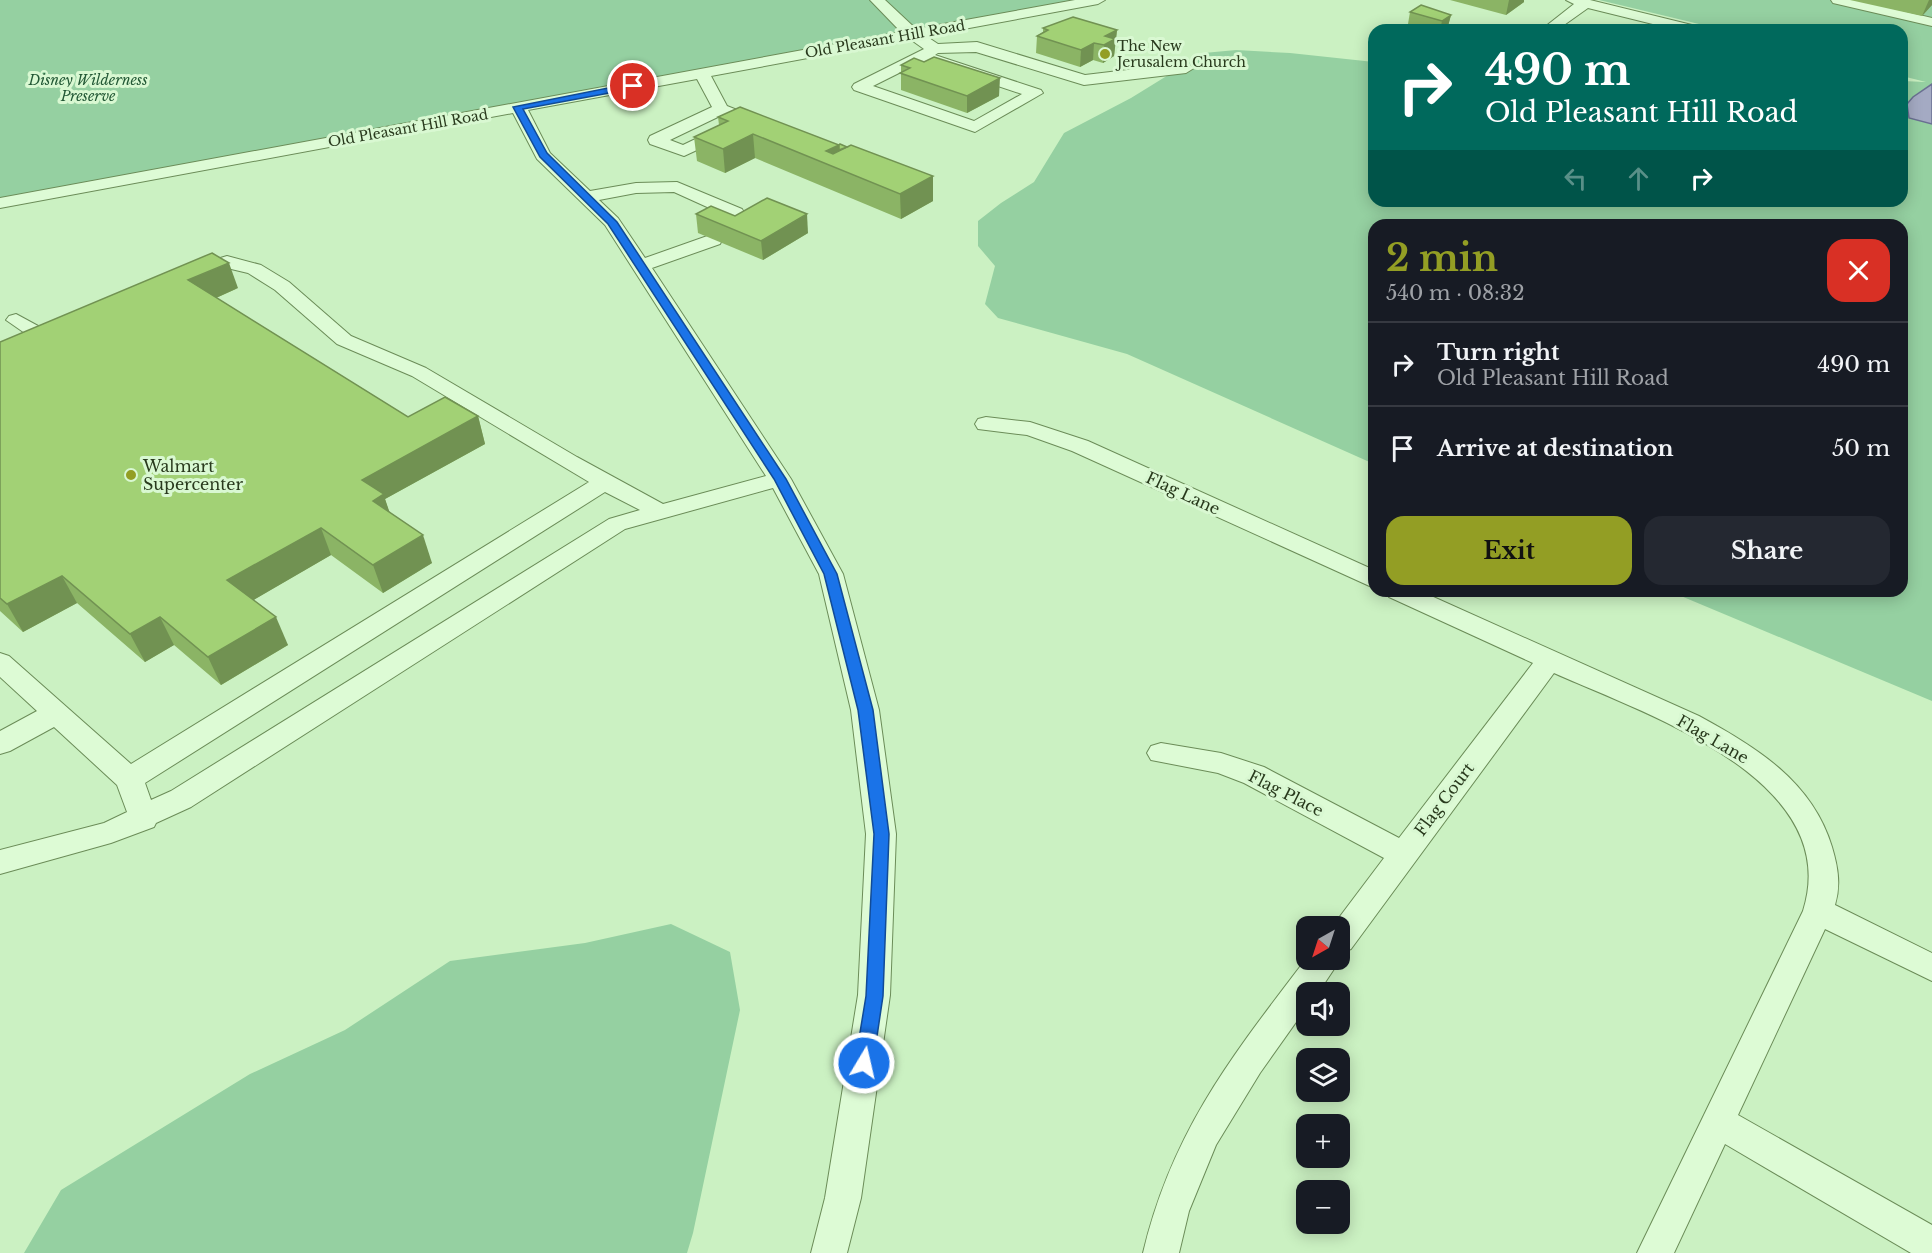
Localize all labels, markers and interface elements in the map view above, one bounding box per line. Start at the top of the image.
street label: Old Pleasant Hill Road [804,16,967,62]
place label: The New Jerusalem Church [1115,37,1246,71]
text: 490 m [1485,44,1631,96]
marker: The New Jerusalem Church [1098,47,1112,61]
icon: right [1386,48,1464,126]
pin [607,60,658,111]
icon: arrive [616,69,649,102]
park label: Disney Wilderness Preserve [27,71,148,105]
text: Old Pleasant Hill Road [1485,96,1798,129]
street label: Old Pleasant Hill Road [327,105,490,151]
icon: left [1559,162,1592,195]
icon: ahead [1622,162,1655,195]
icon: right [1685,162,1718,195]
text: 2 min [1386,236,1498,281]
button: close [1827,239,1890,302]
text: 540 m · 08:32 [1386,281,1524,305]
text: Turn right [1437,339,1559,366]
icon: right [1386,348,1419,381]
text: 490 m [1817,351,1890,378]
text: Old Pleasant Hill Road [1437,366,1669,390]
icon: arrive [1386,432,1419,465]
text: Arrive at destination [1437,435,1674,462]
text: 50 m [1832,435,1890,462]
place label: Walmart Supercenter [142,456,244,494]
street label: Flag Lane [1143,467,1223,519]
marker: Walmart Supercenter [124,468,138,482]
button: Exit [1386,516,1632,585]
button: Share [1644,516,1890,585]
street label: Flag Lane [1674,710,1752,768]
street label: Flag Court [1410,758,1478,840]
street label: Flag Place [1245,766,1327,820]
north arrow [1296,916,1350,970]
map controls [1296,916,1350,1234]
button: sound [1296,982,1350,1036]
position arrow [832,1031,896,1095]
button: layers [1296,1048,1350,1102]
button: + [1296,1114,1350,1168]
button: − [1296,1180,1350,1234]

